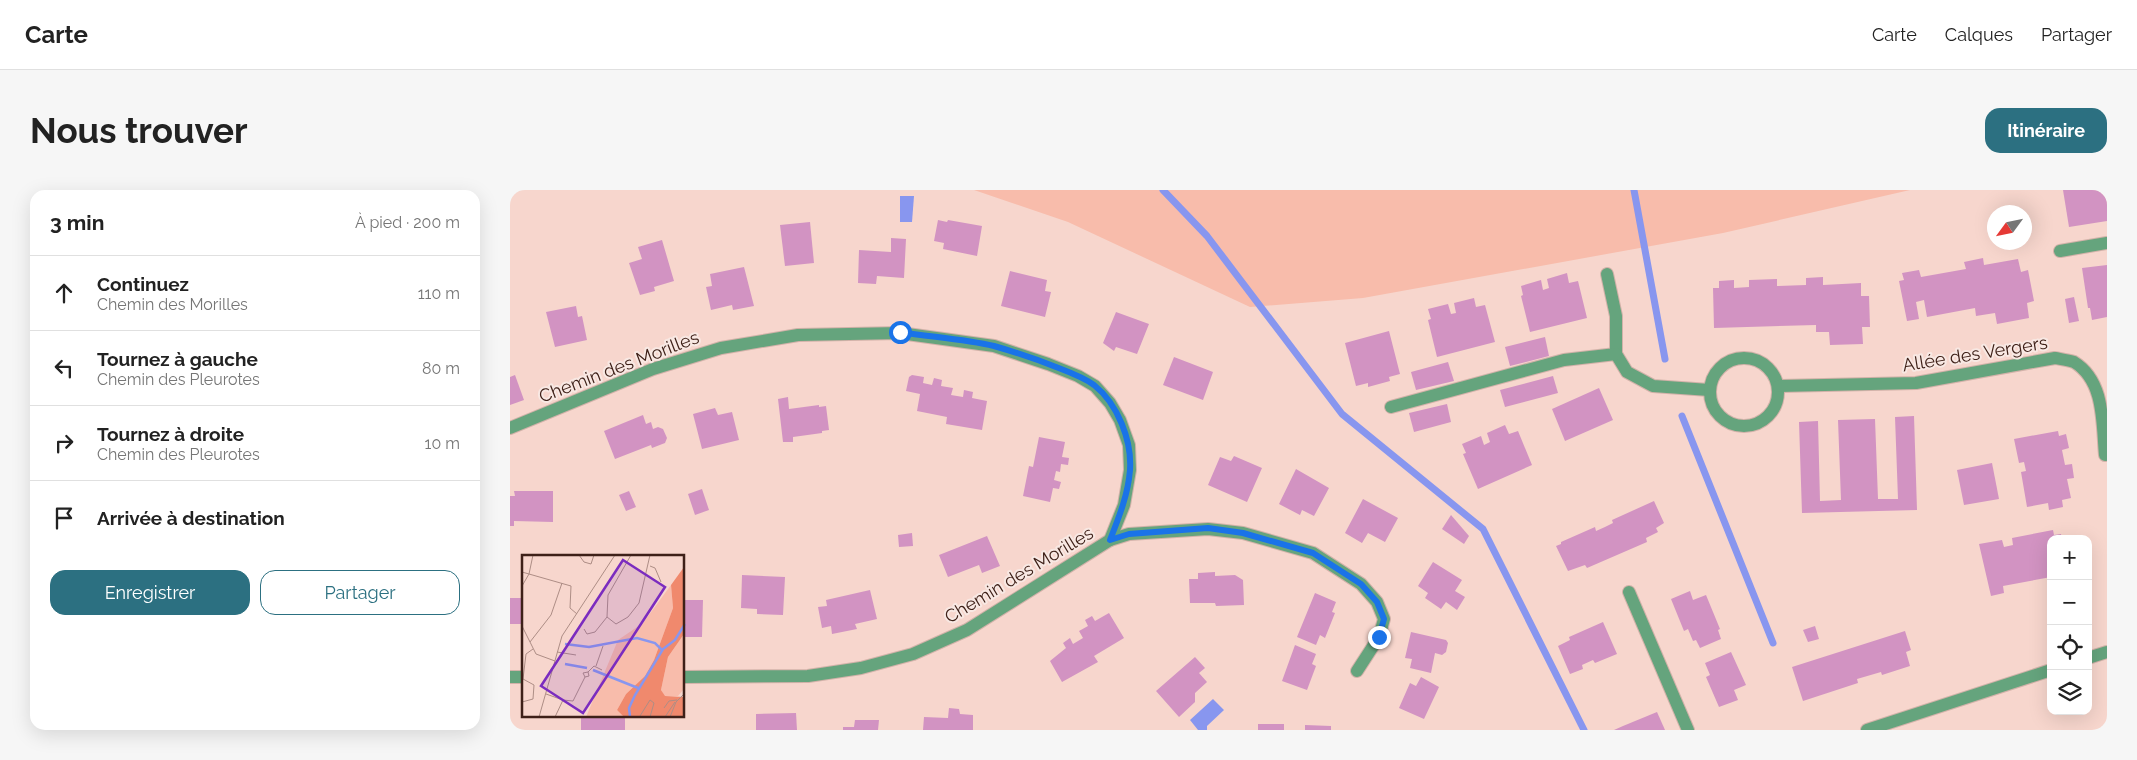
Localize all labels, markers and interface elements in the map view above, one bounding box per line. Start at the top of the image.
text: Carte [25,20,88,49]
text: Carte [1872,24,1917,45]
text: Calques [1945,24,2013,45]
text: Partager [2041,24,2112,45]
button: Itinéraire [1985,108,2107,153]
text: Nous trouver [30,110,248,151]
north arrow [1987,205,2032,250]
text: 3 min [50,210,104,235]
text: À pied · 200 m [355,213,460,232]
text: Continuez [97,273,189,295]
icon: ahead [50,279,78,307]
text: 110 m [418,284,460,303]
text: Chemin des Morilles [97,295,248,314]
route start [889,321,912,344]
street label: Chemin des Morilles [536,326,702,407]
street label: Allée des Vergers [1901,332,2049,375]
text: Tournez à gauche [97,348,258,370]
icon: left [50,354,78,382]
text: 80 m [422,359,460,378]
text: Chemin des Pleurotes [97,370,260,389]
text: Tournez à droite [97,423,244,445]
icon: right [50,429,78,457]
text: 10 m [425,434,460,453]
text: Chemin des Pleurotes [97,445,260,464]
icon: arrive [50,504,78,532]
text: Arrivée à destination [97,507,285,529]
street label: Chemin des Morilles [941,522,1097,627]
map controls [2047,535,2092,715]
button: + [2047,535,2092,580]
inset map [522,555,685,718]
button: Enregistrer [50,570,250,615]
button: Partager [260,570,460,615]
button: − [2047,580,2092,625]
button: locate [2047,625,2092,670]
route end [1368,626,1391,649]
button: layers [2047,670,2092,715]

